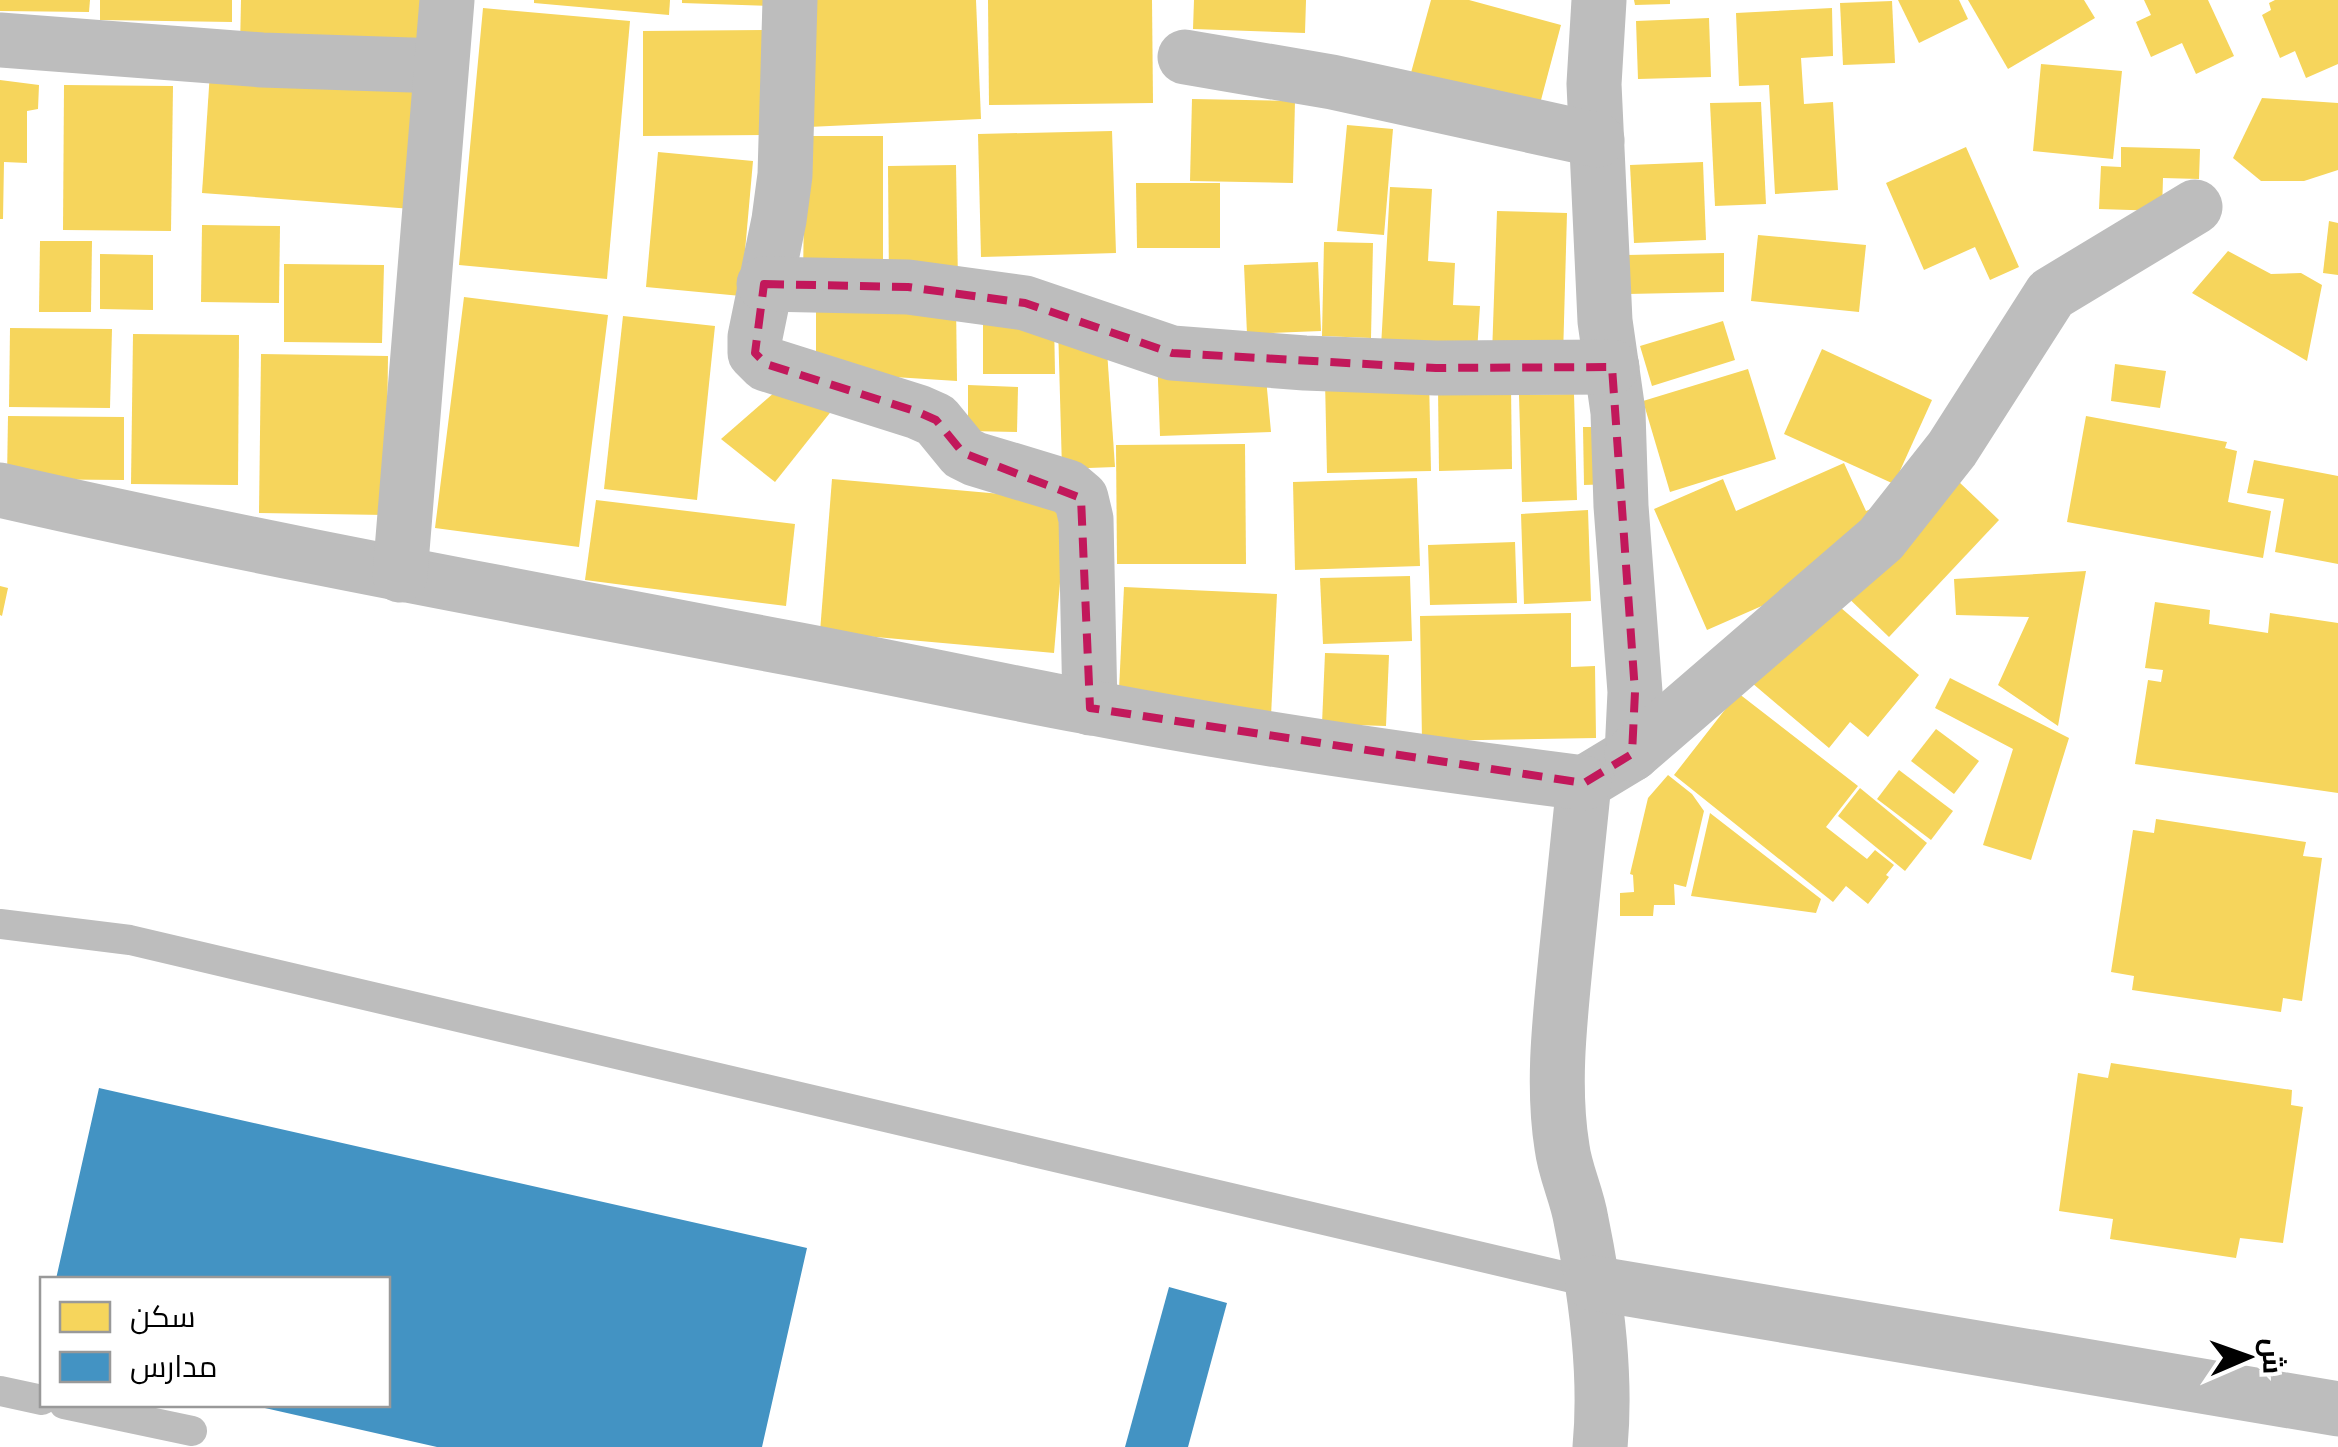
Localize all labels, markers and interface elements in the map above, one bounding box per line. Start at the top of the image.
legend [40,1277,390,1407]
text: سكن [130,1296,196,1335]
north arrow [2198,1307,2298,1407]
text: ش [2254,1338,2293,1375]
text: مدارس [130,1346,218,1385]

